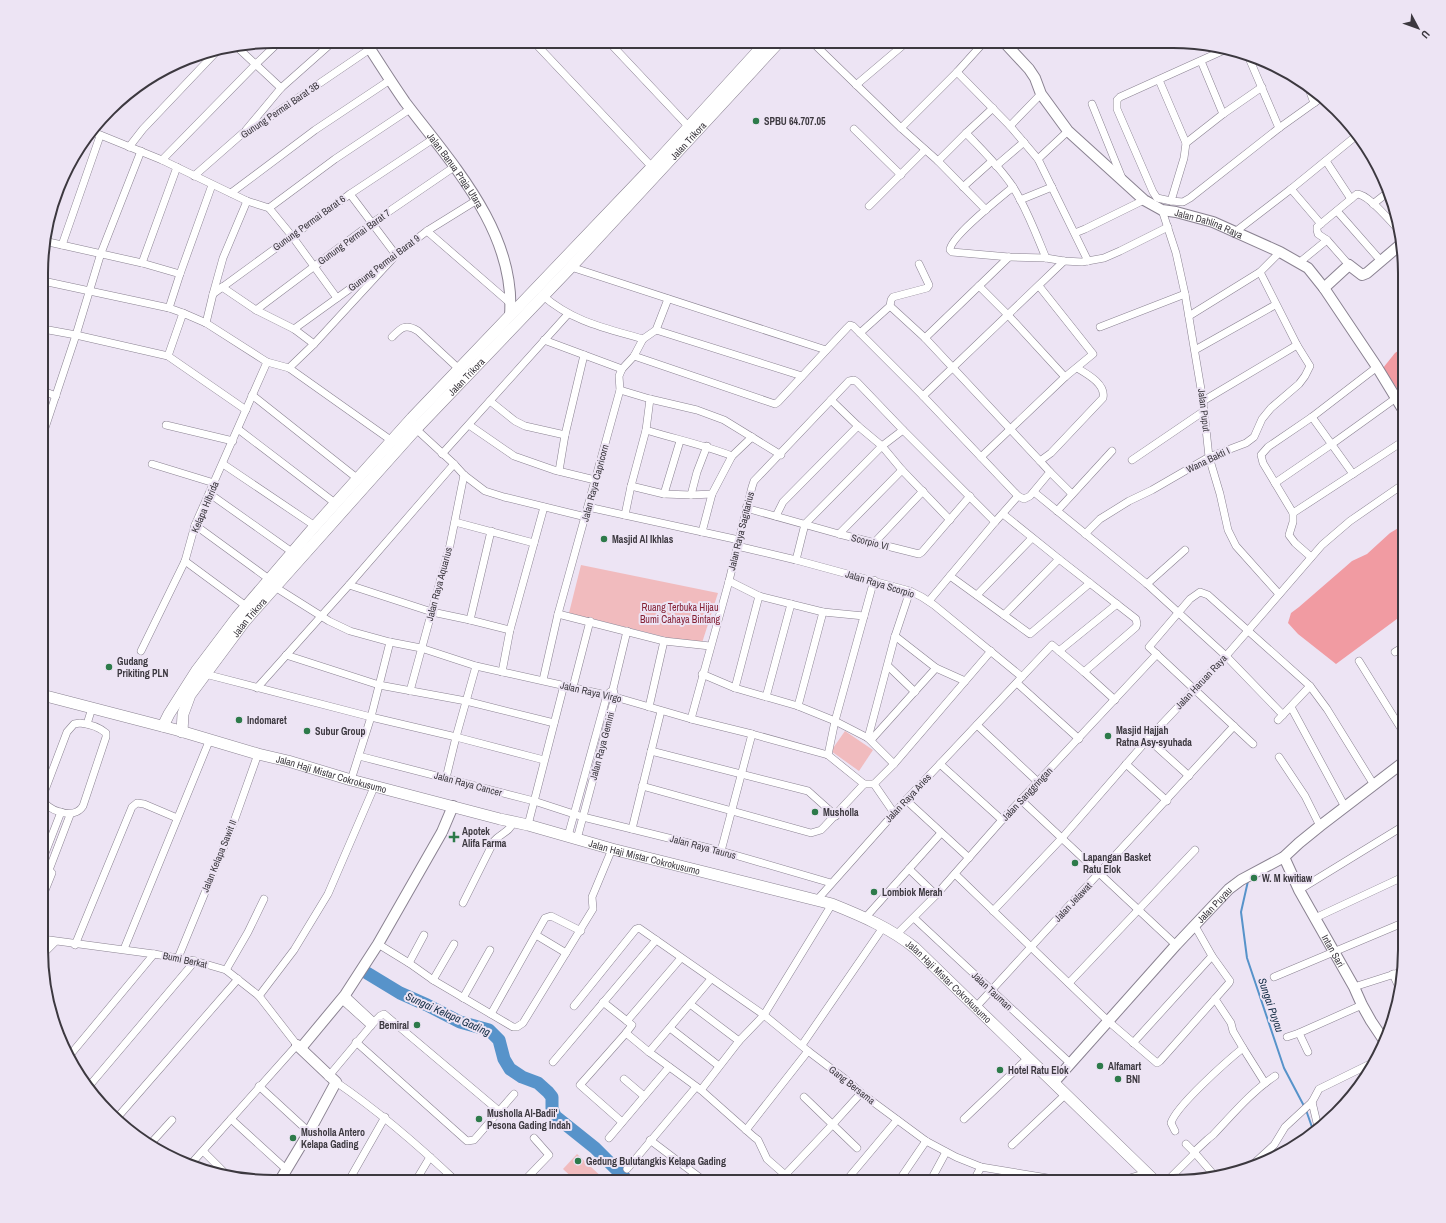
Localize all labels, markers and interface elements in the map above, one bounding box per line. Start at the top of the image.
north arrow [1398,8,1438,48]
text: U [1418,28,1433,42]
street label: Gunung Permai Barat 3B [238,79,322,141]
place label: SPBU 64.707.05 [764,115,826,128]
marker: SPBU 64.707.05 [751,116,761,126]
street label: Jalan Trikora [667,118,709,162]
street label: Jalan Banua Praja Utara [425,130,487,211]
street label: Gunung Permai Barat 6 [270,192,348,254]
street label: Jalan Dahlina Raya [1173,205,1245,241]
street label: Gunung Permai Barat 7 [315,206,393,268]
street label: Gunung Permai Barat 9 [345,231,423,294]
street label: Jalan Trikora [445,355,487,398]
street label: Jalan Puput [1195,388,1213,433]
street label: Jalan Raya Capricorn [578,443,612,523]
street label: Wana Bakti I [1184,444,1232,476]
street label: Kelapa Hibrida [188,479,222,535]
street label: Jalan Raya Sagitarius [725,490,757,572]
street label: Scorpio VI [850,531,890,553]
place label: Masjid Al Ikhlas [612,533,674,546]
marker: Masjid Al Ikhlas [599,534,609,544]
street label: Jalan Raya Aquarius [423,546,455,622]
street label: Jalan Raya Scorpio [844,567,917,601]
street label: Jalan Trikora [229,594,270,639]
park label: Ruang Terbuka Hijau Bumi Cahaya Bintang [640,601,721,626]
street label: Jalan Haruan Raya [1172,652,1230,712]
place label: Gudang Prikiting PLN [117,655,169,680]
marker: Gudang Prikiting PLN [104,662,114,672]
street label: Jalan Raya Virgo [559,679,623,705]
street label: Jalan Raya Gemini [587,710,617,782]
place label: Indomaret [247,714,287,727]
marker: Indomaret [234,715,244,725]
place label: Masjid Hajjah Ratna Asy-syuhada [1116,724,1192,749]
place label: Subur Group [315,725,366,738]
marker: Subur Group [302,726,312,736]
marker: Masjid Hajjah Ratna Asy-syuhada [1103,731,1113,741]
street label: Jalan Haji Mistar Cokrokusumo [275,752,389,796]
street label: Jalan Sanggringan [999,764,1055,824]
street label: Jalan Raya Cancer [433,769,504,799]
street label: Jalan Raya Aries [882,771,934,825]
place label: Musholla [823,806,859,819]
marker: Musholla [810,807,820,817]
street label: Jalan Kelapa Sawit II [199,818,239,894]
place label: Apotek Alifa Farma [462,825,507,850]
marker: Apotek Alifa Farma [449,832,459,842]
street label: Jalan Raya Taurus [669,832,737,862]
street label: Jalan Haji Mistar Cokrokusumo [587,836,702,877]
place label: Lapangan Basket Ratu Elok [1083,851,1151,876]
marker: Lapangan Basket Ratu Elok [1070,858,1080,868]
place label: W. M kwitiaw [1262,872,1313,885]
marker: W. M kwitiaw [1249,873,1259,883]
street label: Jalan Jelawat [1051,879,1095,925]
street label: Jalan Puyau [1194,884,1234,926]
place label: Lombiok Merah [882,886,943,899]
marker: Lombiok Merah [869,887,879,897]
street label: Intan Sari [1319,932,1348,969]
street label: Jalan Haji Mistar Cokrokusumo [903,937,995,1026]
street label: Bumi Berkat [162,949,209,971]
street label: Jalan Tauman [969,969,1015,1013]
water label: Sungai Puyau [1255,976,1287,1034]
water label: Sungai Kelapa Gading [403,989,493,1039]
place label: Bemiral [379,1019,409,1032]
marker: Bemiral [412,1020,422,1030]
place label: Alfamart [1108,1060,1142,1073]
marker: Alfamart [1095,1061,1105,1071]
street label: Gang Bersama [826,1063,878,1107]
place label: Hotel Ratu Elok [1008,1064,1069,1077]
marker: Hotel Ratu Elok [995,1065,1005,1075]
place label: BNI [1126,1073,1140,1086]
marker: BNI [1113,1074,1123,1084]
place label: Musholla Al-Badii' Pesona Gading Indah [487,1107,571,1132]
marker: Musholla Al-Badii' Pesona Gading Indah [474,1114,484,1124]
place label: Musholla Antero Kelapa Gading [301,1126,365,1151]
marker: Musholla Antero Kelapa Gading [288,1133,298,1143]
place label: Gedung Bulutangkis Kelapa Gading [586,1155,726,1168]
marker: Gedung Bulutangkis Kelapa Gading [573,1156,583,1166]

